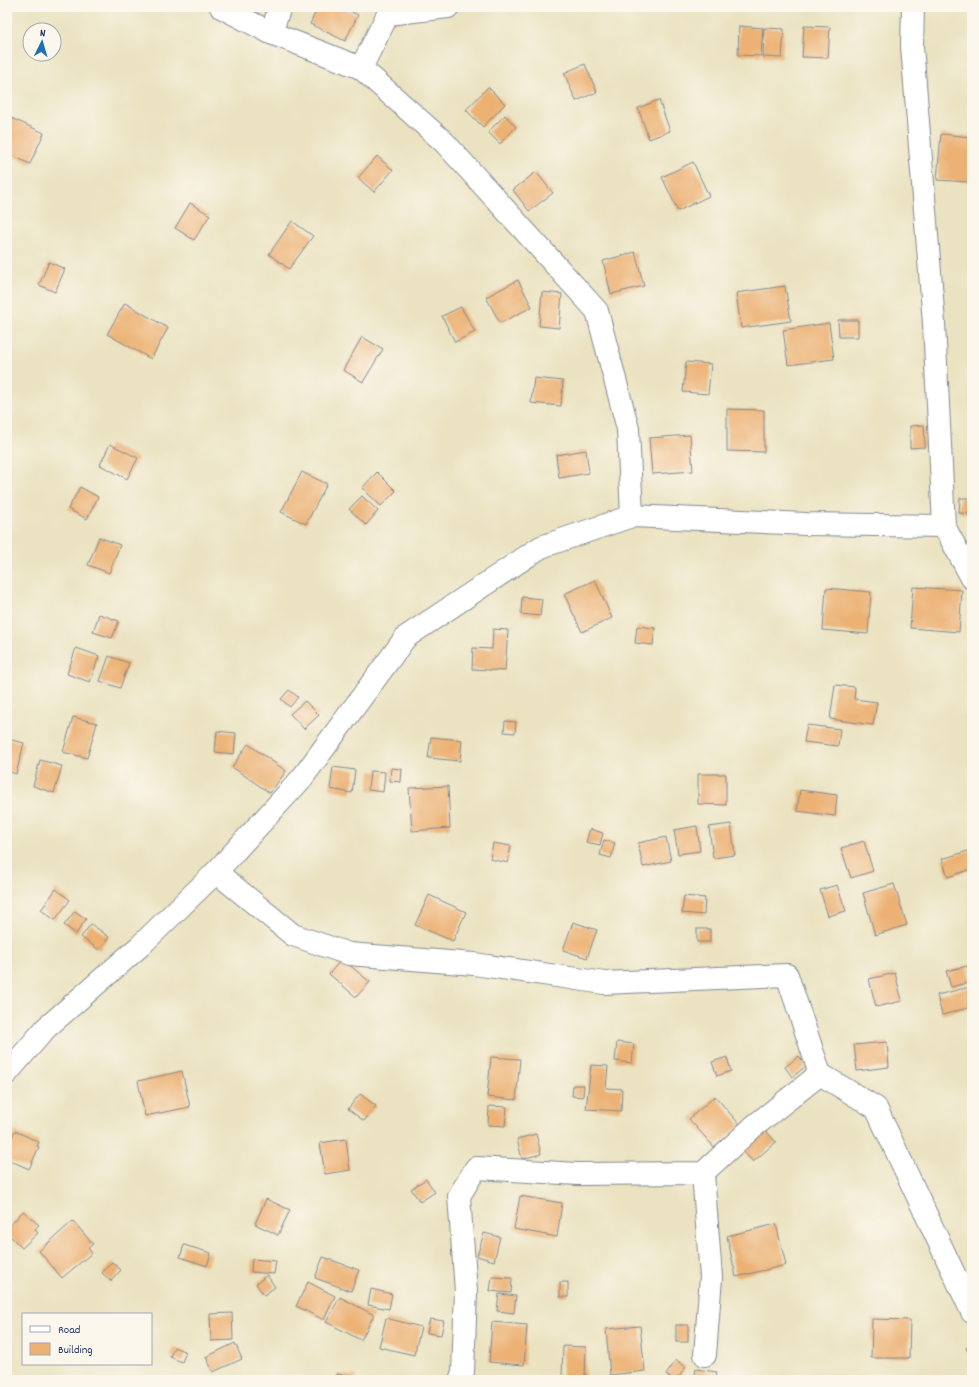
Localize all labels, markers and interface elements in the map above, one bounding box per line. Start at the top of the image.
north arrow [22,22,62,62]
text: N [39,26,47,42]
legend [22,1313,152,1365]
text: Road [58,1322,80,1339]
text: Building [58,1342,93,1359]

